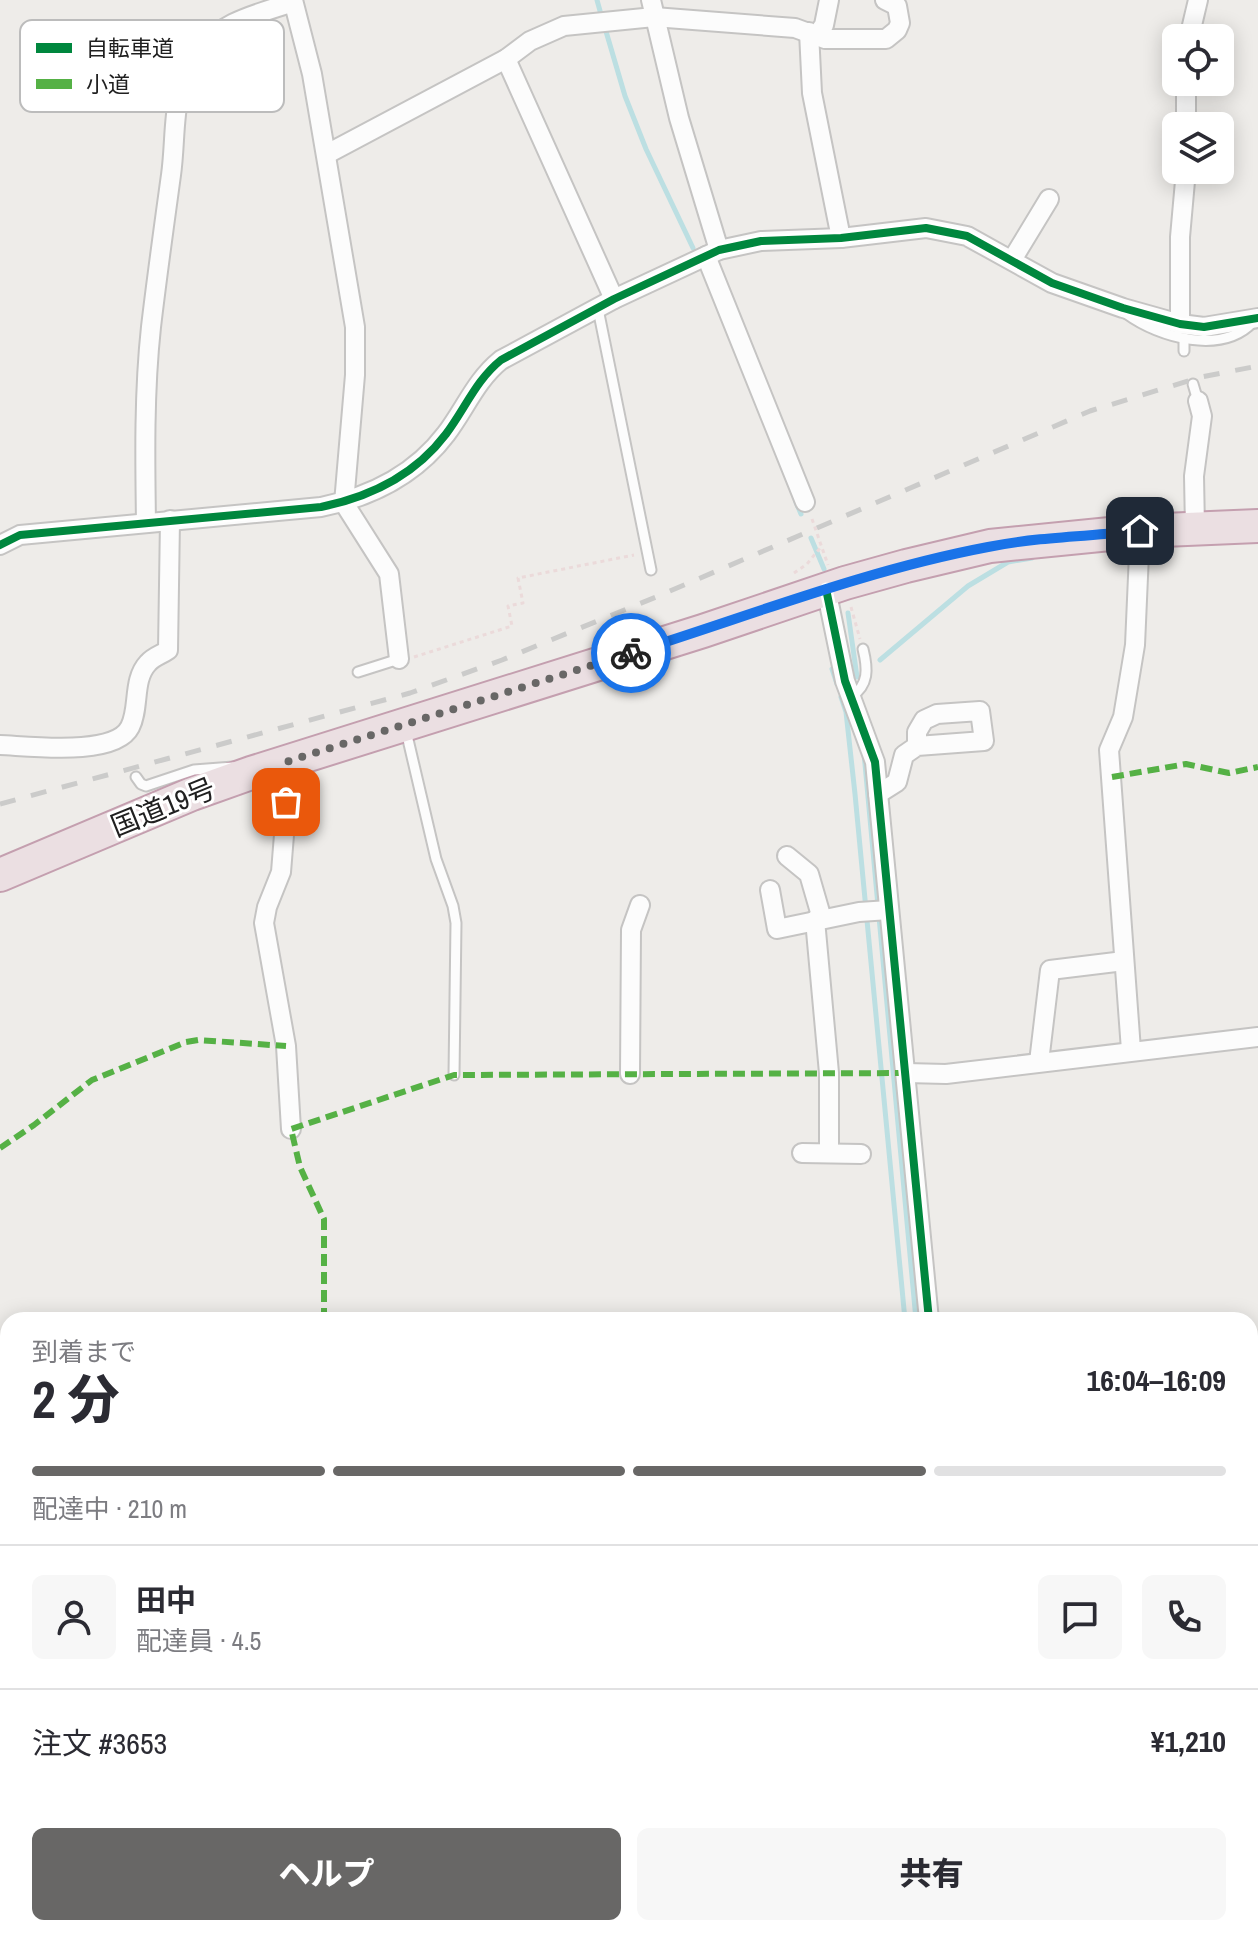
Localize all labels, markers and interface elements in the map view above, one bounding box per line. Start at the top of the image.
legend [20,20,284,112]
map controls [1162,24,1234,184]
button: locate [1162,24,1234,96]
text: 自転車道 [86,33,174,63]
text: 小道 [86,69,130,99]
button: layers [1162,112,1234,184]
pin [1106,497,1174,565]
icon: home [1118,509,1162,553]
courier [591,613,671,693]
icon: bike [609,631,653,675]
pin [252,768,320,836]
street label: 国道19号 [105,769,221,845]
icon: bag [264,780,308,824]
text: 到着まで [32,1334,136,1369]
text: 16:04–16:09 [1087,1360,1226,1400]
text: 2 分 [32,1364,120,1434]
text: 配達中 · 210 m [32,1491,187,1526]
button: person [32,1575,116,1659]
button: chat [1038,1575,1122,1659]
button: phone [1142,1575,1226,1659]
text: 田中 [136,1580,196,1620]
text: 配達員 · 4.5 [136,1623,261,1658]
text: ¥1,210 [1151,1721,1226,1761]
text: 注文 #3653 [32,1723,167,1763]
button: ヘルプ [32,1828,621,1920]
button: 共有 [637,1828,1226,1920]

